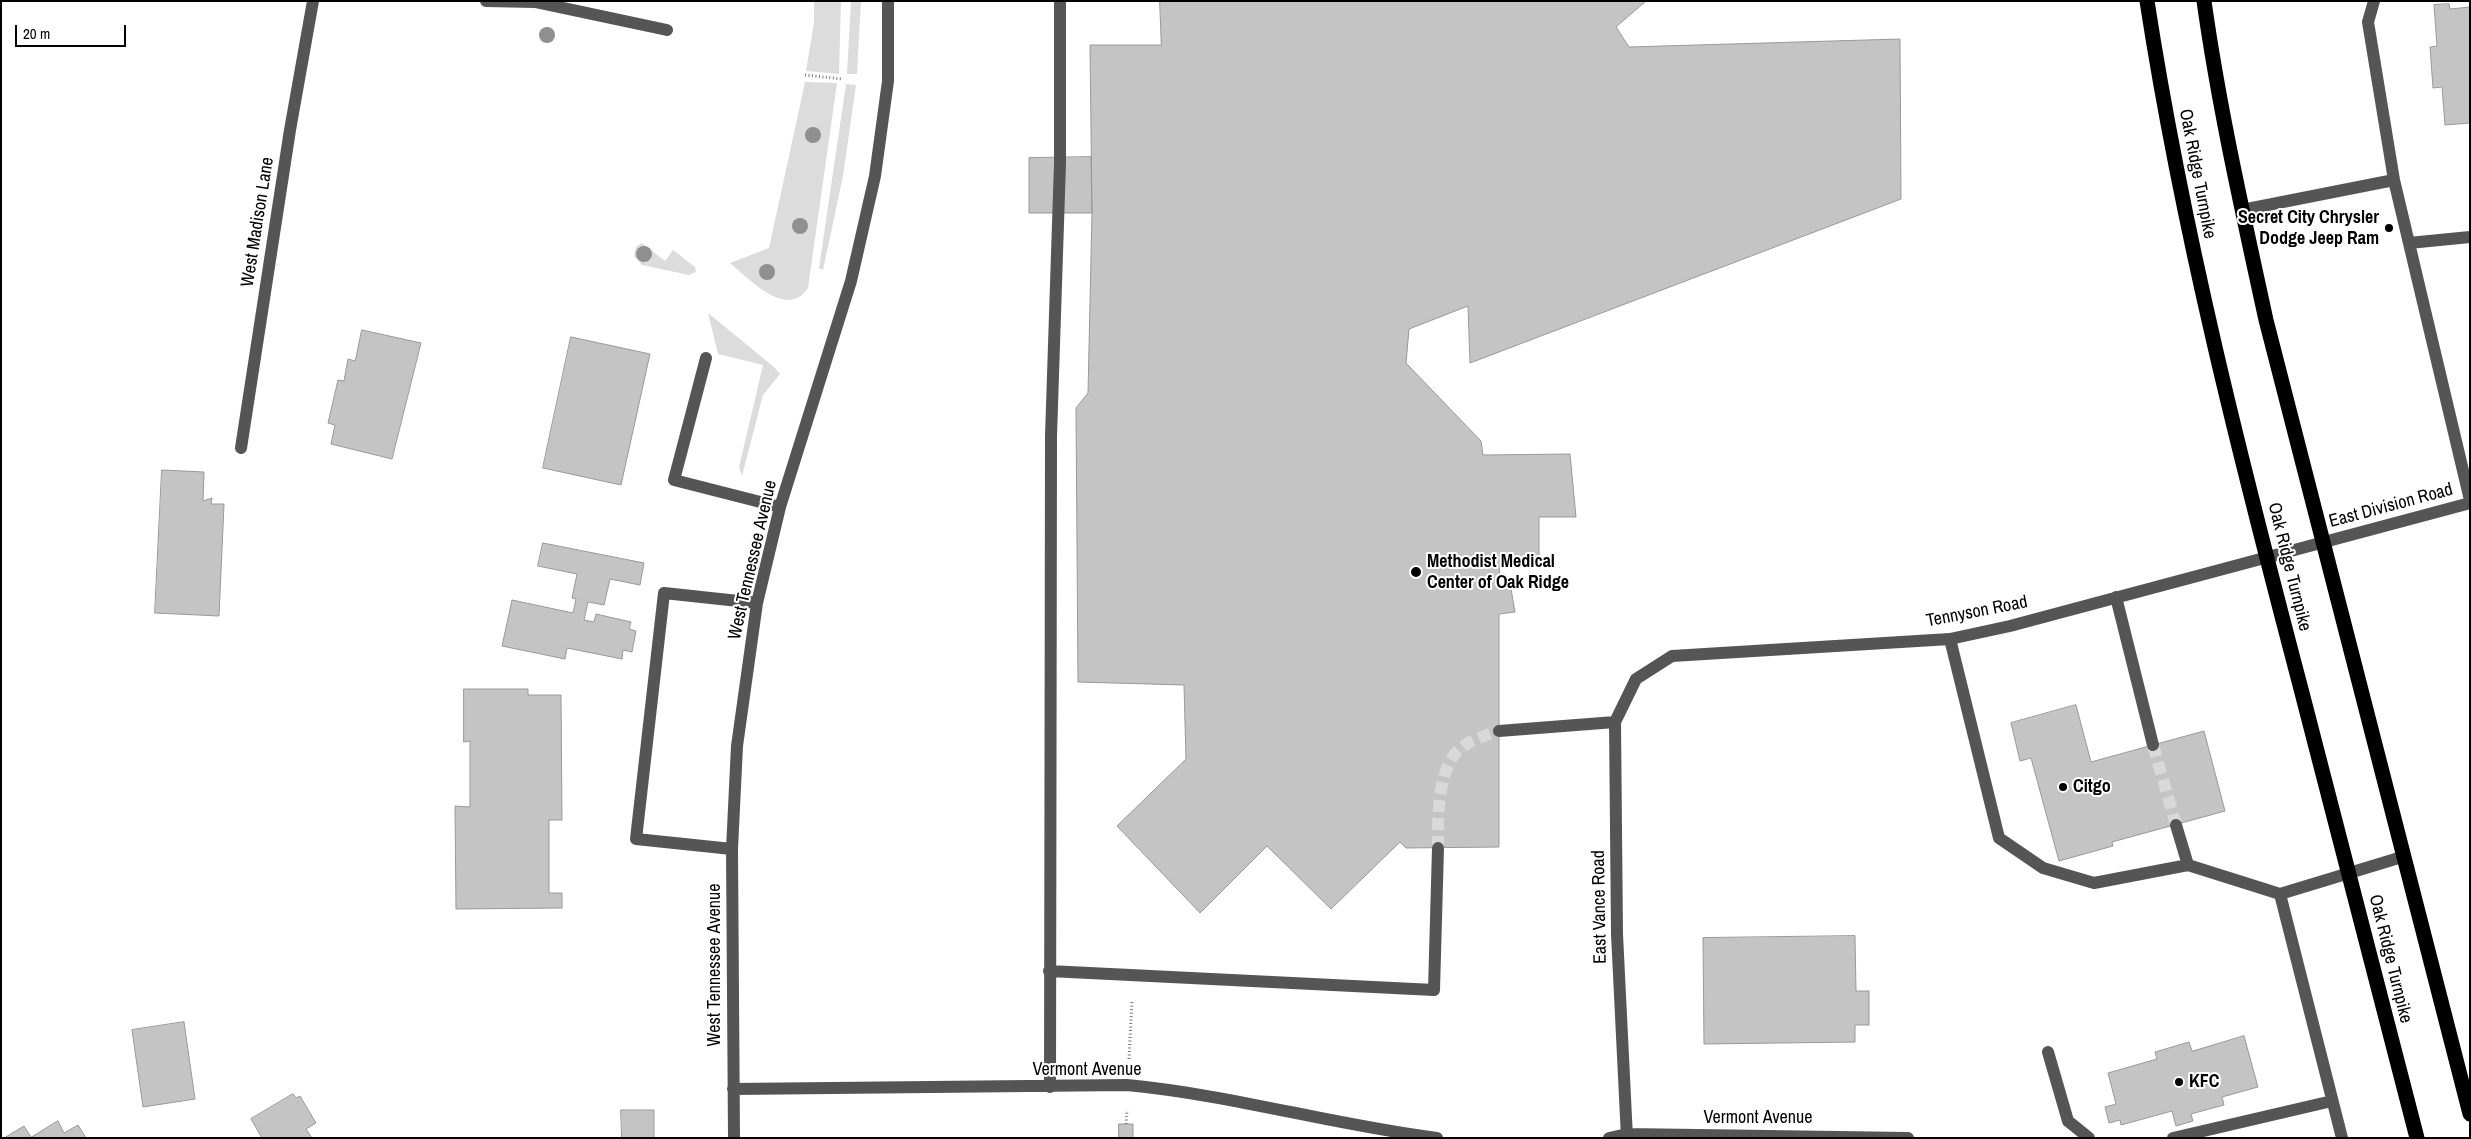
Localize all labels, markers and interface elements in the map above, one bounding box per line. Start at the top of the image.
scale bar [18,15,129,47]
text: 20 m [23,23,50,44]
street label: Oak Ridge Turnpike [2174,107,2220,241]
street label: West Madison Lane [237,156,279,288]
place label: Secret City Chrysler Dodge Jeep Ram [2238,207,2379,250]
marker: Secret City Chrysler Dodge Jeep Ram [2383,222,2395,234]
street label: West Tennessee Avenue [724,478,782,642]
street label: East Division Road [2327,479,2455,533]
street label: Oak Ridge Turnpike [2263,501,2315,633]
place label: Methodist Medical Center of Oak Ridge [1427,551,1569,594]
marker: Methodist Medical Center of Oak Ridge [1409,565,1423,579]
street label: Tennyson Road [1925,592,2029,632]
place label: Citgo [2073,776,2111,798]
marker: Citgo [2057,781,2069,793]
street label: East Vance Road [1588,850,1612,964]
street label: West Tennessee Avenue [704,884,726,1046]
street label: Oak Ridge Turnpike [2364,893,2416,1025]
street label: Vermont Avenue [1033,1059,1141,1081]
place label: KFC [2189,1071,2219,1093]
marker: KFC [2173,1076,2185,1088]
street label: Vermont Avenue [1704,1107,1812,1129]

